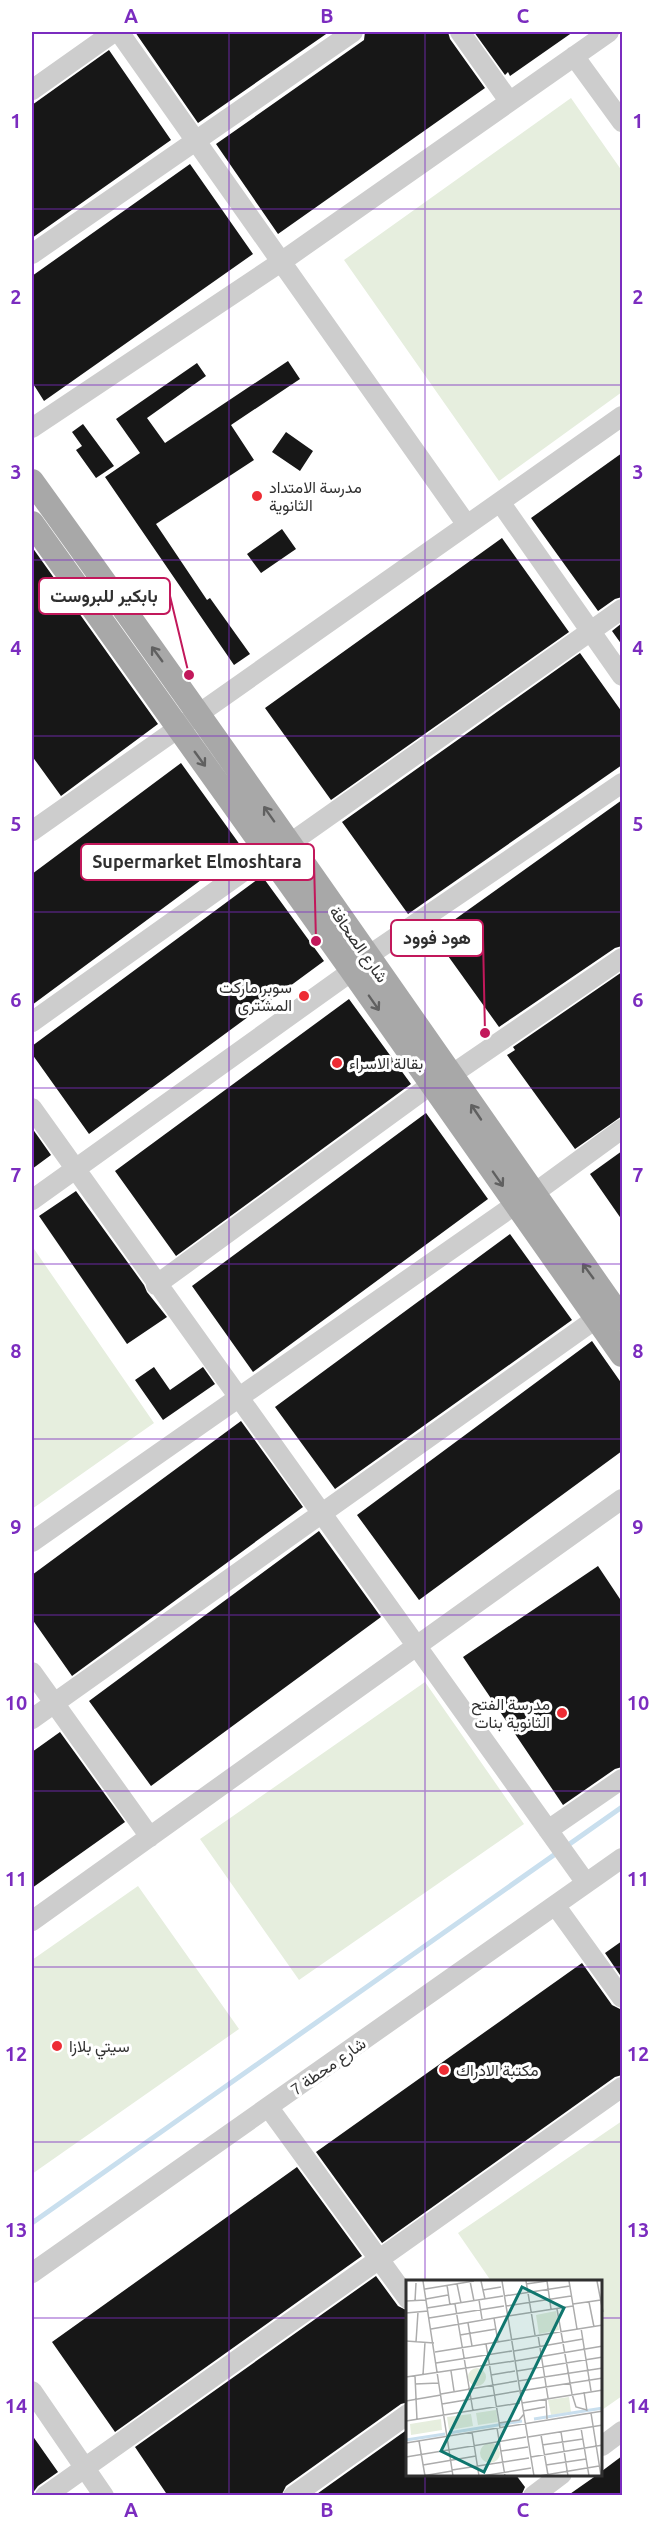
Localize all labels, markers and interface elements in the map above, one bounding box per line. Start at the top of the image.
text: A [124,4,138,27]
text: B [320,4,334,27]
text: C [517,4,530,27]
text: 1 [10,109,22,132]
text: 1 [632,109,644,132]
text: 2 [10,285,22,308]
text: 2 [632,285,644,308]
text: 3 [10,460,22,483]
text: 3 [632,460,644,483]
place label: مدرسة الامتداد الثانوية [269,478,362,516]
marker: مدرسة الامتداد الثانوية [250,489,264,503]
callout: بابكير للبروست [39,578,170,614]
text: بابكير للبروست [50,585,158,607]
text: 4 [10,636,22,659]
text: 4 [632,636,644,659]
one-way arrow [150,647,163,663]
one-way arrow [194,750,206,766]
one-way arrow [262,806,274,823]
text: 5 [10,812,22,835]
text: 5 [632,812,644,835]
callout: Supermarket Elmoshtara [81,844,314,880]
text: Supermarket Elmoshtara [92,851,302,871]
street label: شارع الصحافة [324,903,392,987]
callout: هود فوود [391,920,483,956]
text: هود فوود [403,927,471,949]
place label: سوبر ماركت المشترى [219,978,292,1016]
text: 6 [10,988,22,1011]
text: 6 [632,988,644,1011]
marker: سوبر ماركت المشترى [297,989,311,1003]
one-way arrow [368,994,380,1010]
place label: بقالة الاسراء [349,1054,423,1074]
marker: بقالة الاسراء [330,1056,344,1070]
one-way arrow [470,1103,483,1120]
text: 7 [10,1163,22,1186]
text: 7 [632,1163,644,1186]
one-way arrow [492,1171,504,1187]
one-way arrow [582,1264,595,1280]
text: 8 [10,1339,22,1362]
text: 8 [632,1339,644,1362]
text: 9 [10,1515,22,1538]
text: 9 [632,1515,644,1538]
text: 10 [5,1691,27,1714]
text: 10 [627,1691,649,1714]
place label: مدرسة الفتح الثانوية بنات [471,1695,550,1733]
marker: مدرسة الفتح الثانوية بنات [555,1706,569,1720]
text: 11 [5,1867,27,1890]
text: 11 [627,1867,649,1890]
street label: شارع محطة 7 [287,2034,371,2101]
place label: سيتي بلازا [69,2037,130,2060]
marker: سيتي بلازا [50,2039,64,2053]
text: 12 [5,2042,27,2065]
text: 12 [627,2042,649,2065]
place label: مكتبة الادراك [456,2061,539,2081]
marker: مكتبة الادراك [437,2063,451,2077]
text: 13 [5,2218,27,2241]
text: 13 [627,2218,649,2241]
inset map [406,2280,603,2476]
text: 14 [5,2394,27,2417]
text: 14 [627,2394,649,2417]
text: A [124,2498,138,2521]
text: B [320,2498,334,2521]
text: C [517,2498,530,2521]

